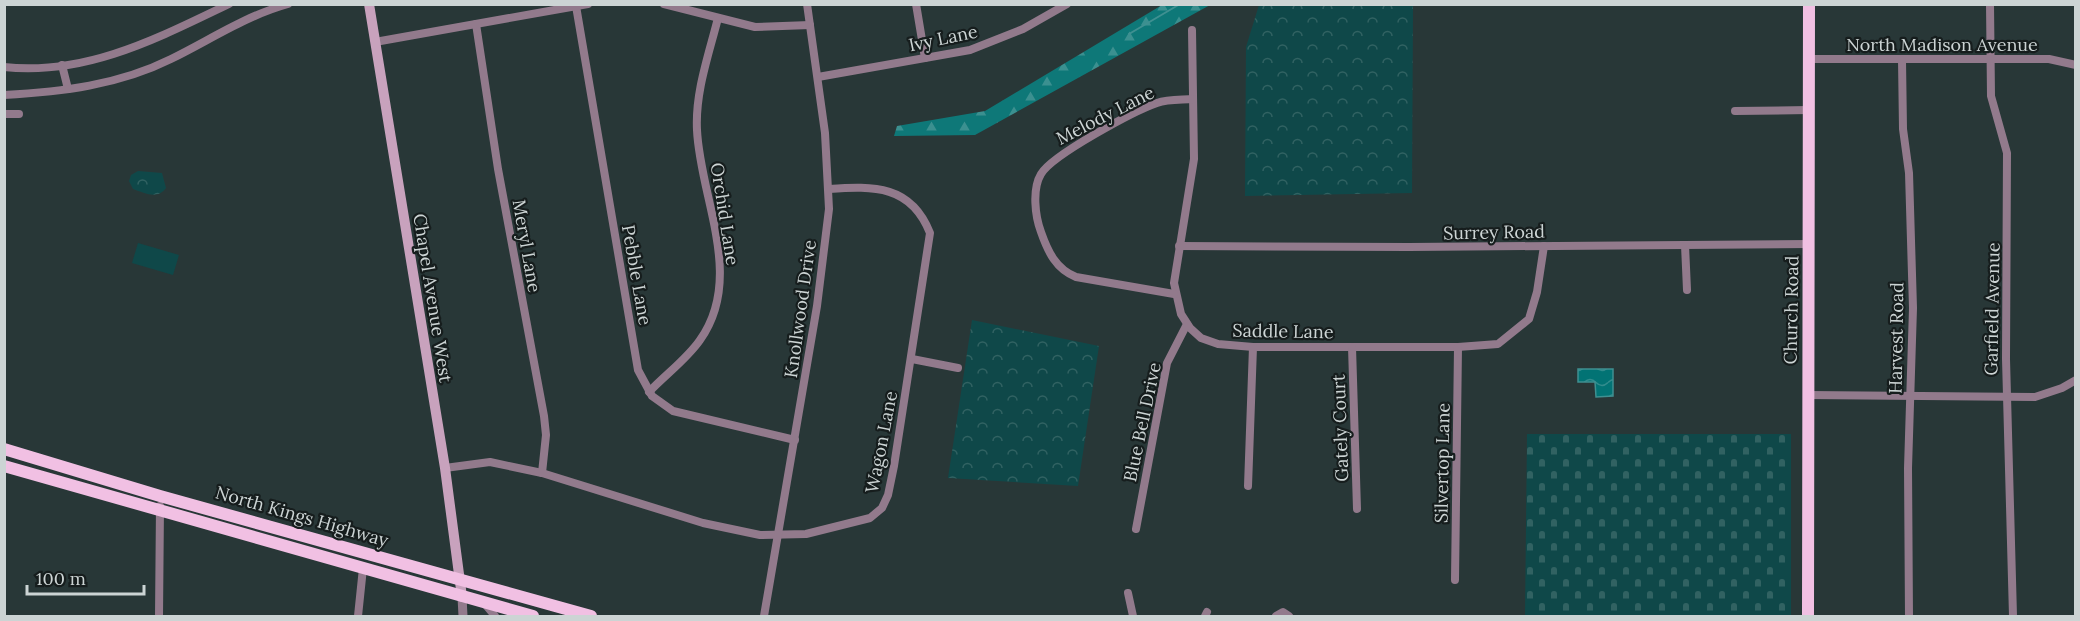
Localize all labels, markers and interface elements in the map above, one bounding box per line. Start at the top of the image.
street label: Ivy Lane [906,19,980,57]
street label: North Madison Avenue [1846,33,2038,56]
street label: Melody Lane [1052,80,1158,150]
street label: Orchid Lane [706,161,745,267]
street label: Meryl Lane [508,198,547,295]
street label: Chapel Avenue West [408,212,458,384]
street label: Surrey Road [1443,220,1545,244]
street label: Pebble Lane [617,223,657,327]
street label: Knollwood Drive [779,238,821,380]
street label: Garfield Avenue [1979,242,2005,376]
street label: Church Road [1779,255,1803,365]
street label: Harvest Road [1884,282,1908,394]
street label: Saddle Lane [1232,319,1334,343]
street label: Blue Bell Drive [1118,360,1166,484]
street label: Gately Court [1327,374,1353,482]
street label: Wagon Lane [860,389,902,495]
street label: Silvertop Lane [1429,402,1455,523]
street label: North Kings Highway [213,480,392,552]
scale bar [27,558,144,596]
text: 100 m [36,567,86,590]

